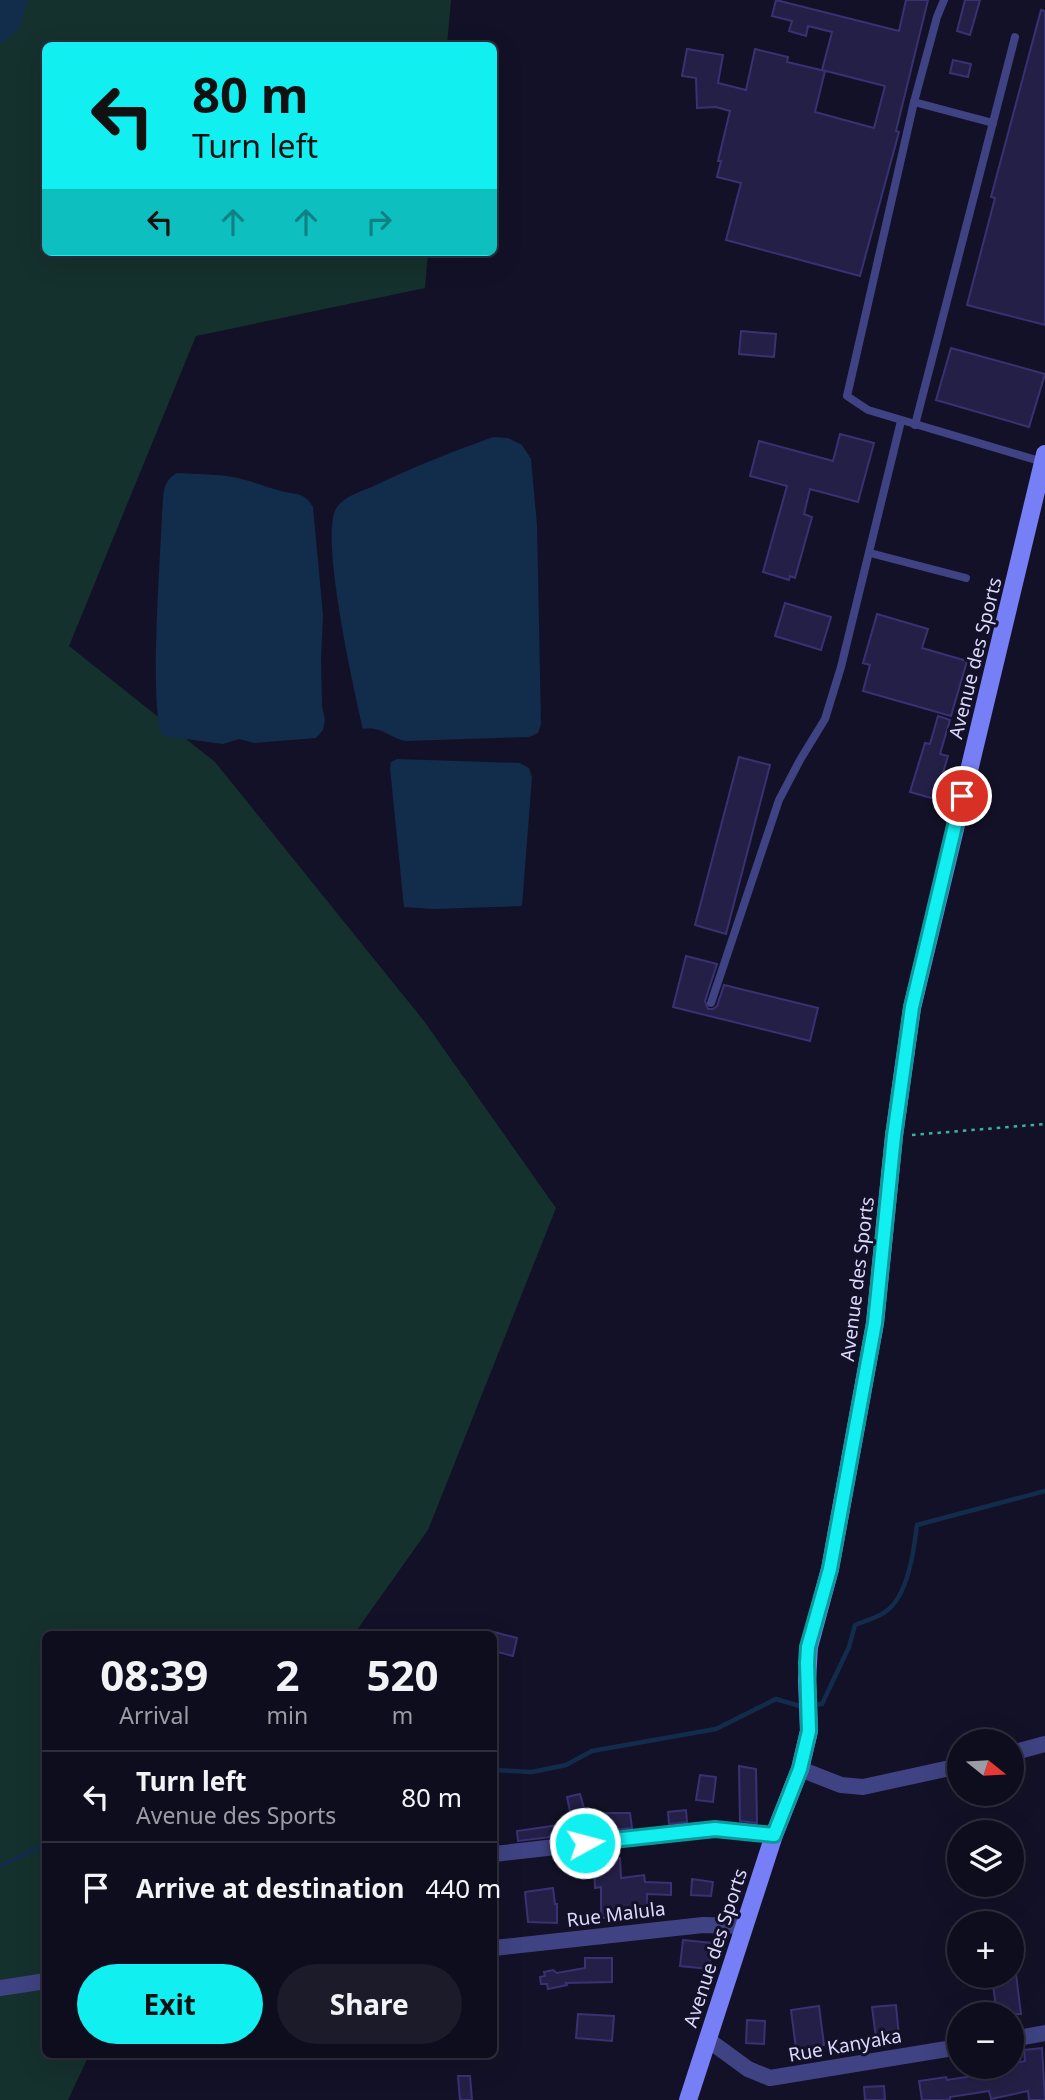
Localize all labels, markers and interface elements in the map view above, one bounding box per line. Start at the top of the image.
text: 80 m [192,61,309,127]
icon: left [77,70,168,161]
text: Turn left [192,124,318,167]
icon: left [141,203,179,241]
icon: ahead [214,203,252,241]
icon: ahead [287,203,325,241]
icon: right [360,203,398,241]
street label: Avenue des Sports [942,575,1008,741]
pin [932,766,992,826]
icon: arrive [943,777,981,815]
street label: Avenue des Sports [834,1195,880,1363]
text: 08:39 [100,1646,208,1703]
text: 2 [275,1646,299,1703]
text: 520 [367,1646,439,1703]
text: Arrival [119,1699,189,1731]
text: min [267,1699,308,1731]
text: m [392,1699,413,1731]
north arrow [947,1729,1024,1806]
map controls [947,1729,1024,2079]
text: Turn left [136,1763,247,1799]
icon: left [77,1778,115,1816]
text: 80 m [401,1779,462,1815]
text: Avenue des Sports [136,1799,336,1831]
position arrow [548,1806,622,1880]
button: layers [947,1820,1024,1897]
street label: Avenue des Sports [677,1865,753,2031]
icon: arrive [77,1869,115,1907]
text: Arrive at destination [136,1870,405,1906]
text: 440 m [426,1870,501,1906]
street label: Rue Malula [565,1895,667,1933]
button: + [947,1911,1024,1988]
button: Exit [77,1964,263,2044]
button: Share [277,1964,462,2044]
button: − [947,2002,1024,2079]
street label: Rue Kanyaka [786,2022,904,2068]

